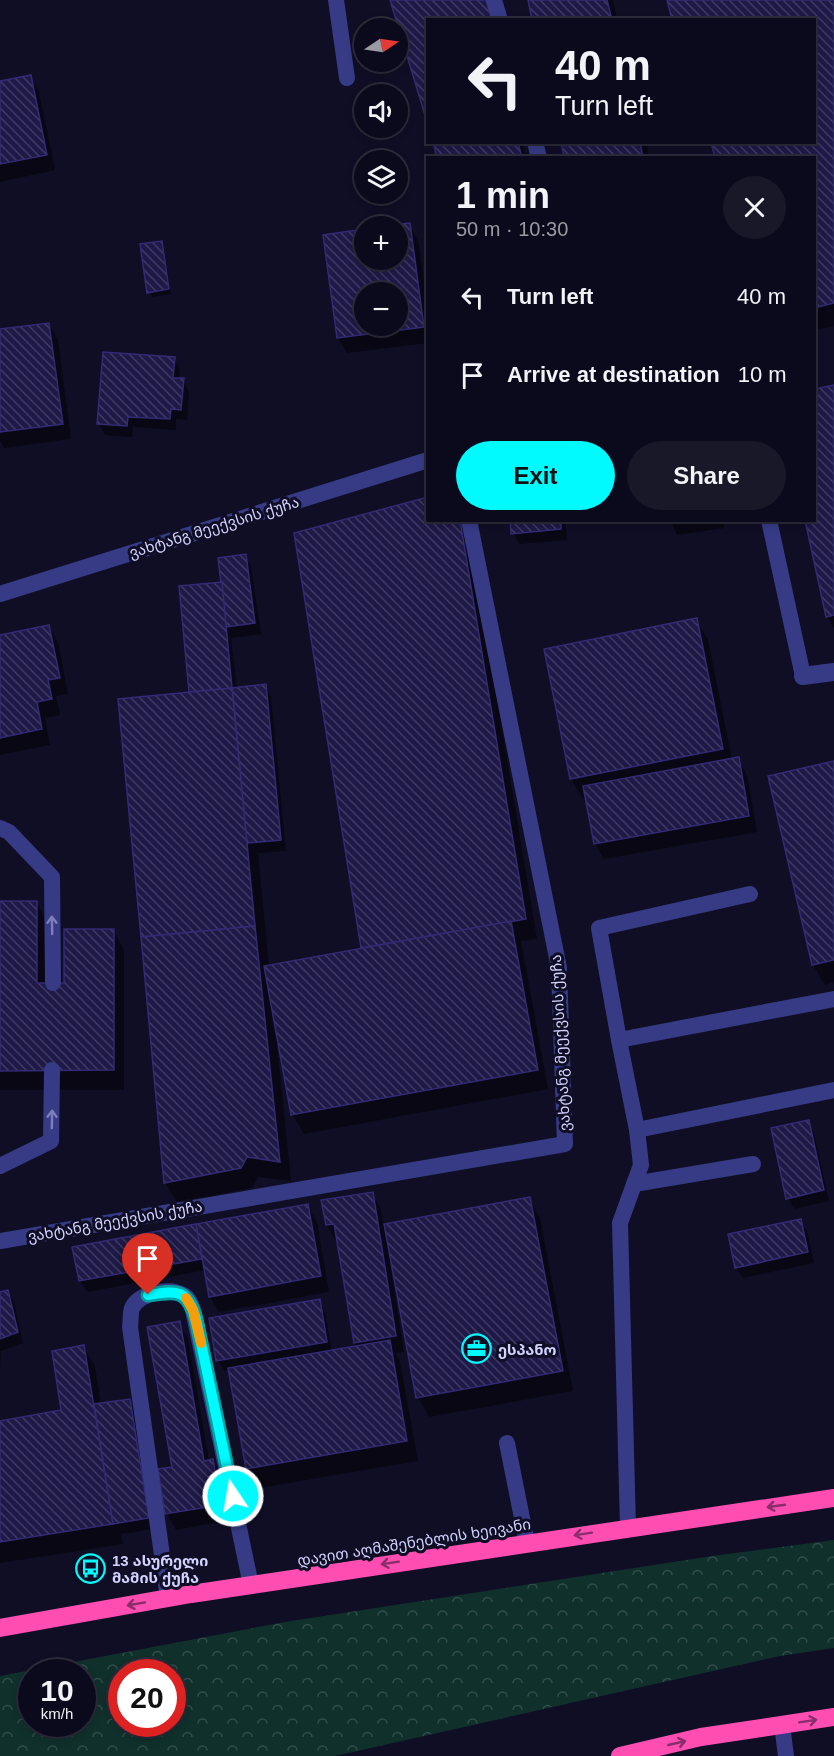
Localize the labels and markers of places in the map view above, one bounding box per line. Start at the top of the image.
pin [122,1233,173,1295]
office icon: ესპანო [461,1333,493,1365]
place label: ესპანო [498,1341,557,1359]
place label: 13 ასურელი მამის ქუჩა [112,1552,208,1587]
bus stop icon: 13 ასურელი მამის ქუჩა [75,1553,107,1585]

